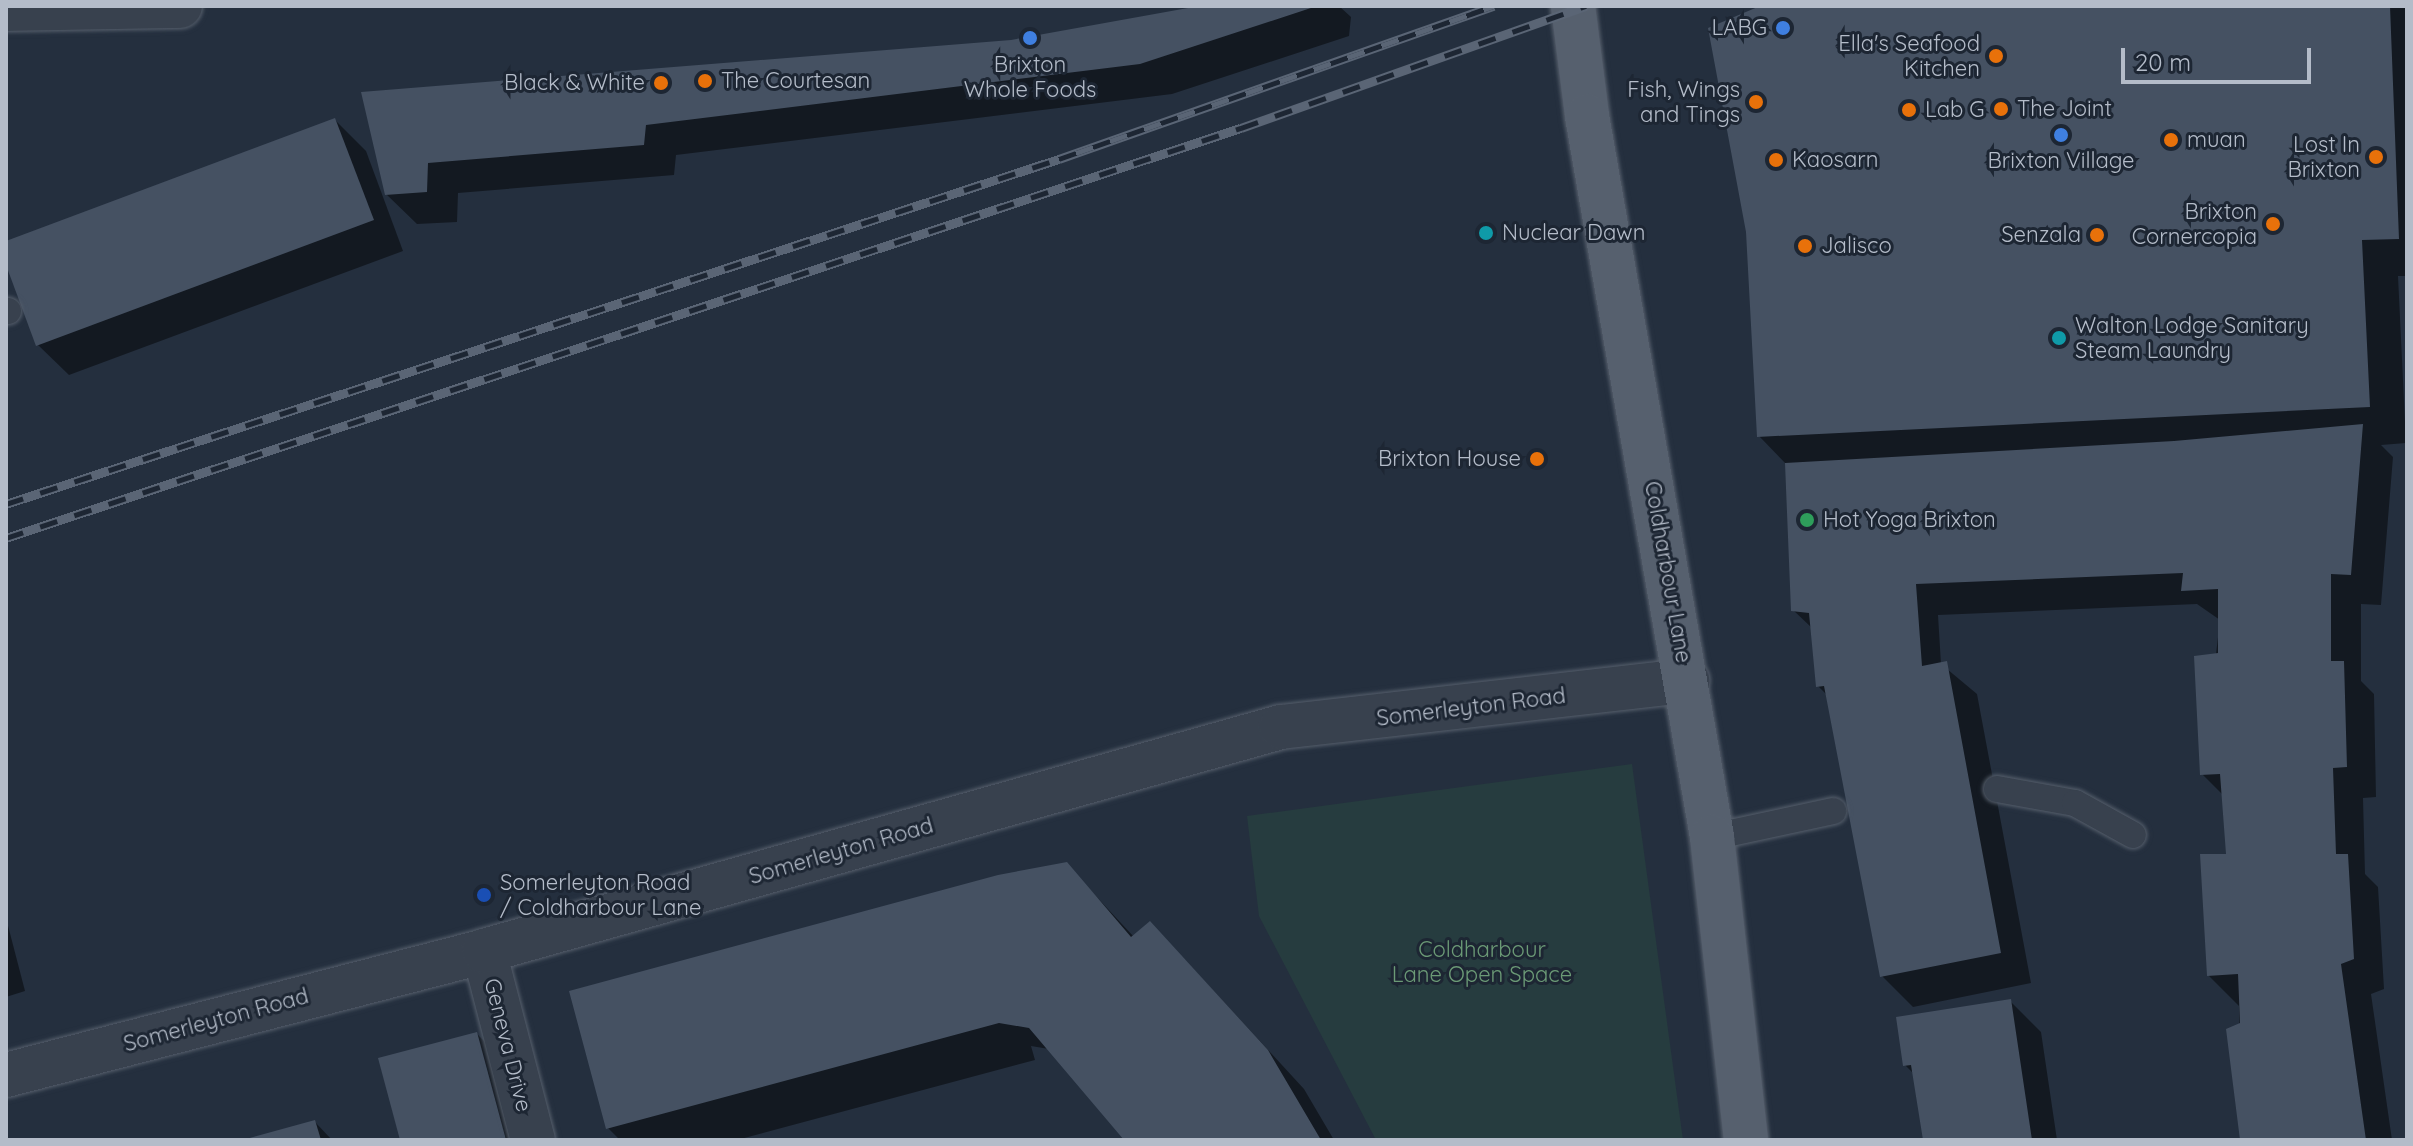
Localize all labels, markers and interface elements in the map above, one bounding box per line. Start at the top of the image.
place label: LABG [1711,15,1767,41]
marker: LABG [1774,19,1792,37]
marker: Brixton Whole Foods [1021,29,1039,47]
place label: Ella's Seafood Kitchen [1838,30,1980,82]
scale bar [2125,32,2315,82]
marker: Ella's Seafood Kitchen [1987,47,2005,65]
text: 20 m [2135,47,2191,77]
place label: Brixton Whole Foods [964,51,1096,102]
place label: The Courtesan [721,68,870,94]
place label: Black & White [504,70,645,96]
marker: The Courtesan [696,72,714,90]
marker: Black & White [652,74,670,92]
place label: Fish, Wings and Tings [1627,76,1740,128]
marker: Fish, Wings and Tings [1747,93,1765,111]
place label: The Joint [2017,96,2112,122]
place label: Lab G [1925,97,1985,123]
marker: The Joint [1992,100,2010,118]
marker: Lab G [1900,101,1918,119]
marker: Brixton Village [2052,126,2070,144]
place label: muan [2187,127,2246,153]
marker: muan [2162,131,2180,149]
place label: Lost In Brixton [2287,131,2360,182]
place label: Kaosarn [1792,147,1878,173]
place label: Brixton Village [1987,148,2135,174]
marker: Lost In Brixton [2367,148,2385,166]
marker: Kaosarn [1767,151,1785,169]
place label: Brixton Cornercopia [2132,198,2257,250]
marker: Brixton Cornercopia [2264,215,2282,233]
place label: Nuclear Dawn [1502,220,1645,246]
place label: Senzala [2001,222,2081,248]
marker: Nuclear Dawn [1477,224,1495,242]
marker: Senzala [2088,226,2106,244]
place label: Jalisco [1821,233,1892,259]
marker: Jalisco [1796,237,1814,255]
place label: Walton Lodge Sanitary Steam Laundry [2075,312,2309,364]
marker: Walton Lodge Sanitary Steam Laundry [2050,329,2068,347]
place label: Brixton House [1378,446,1521,472]
marker: Brixton House [1528,450,1546,468]
street label: Coldharbour Lane [1639,479,1697,665]
place label: Hot Yoga Brixton [1823,507,1996,533]
marker: Hot Yoga Brixton [1798,511,1816,529]
street label: Somerleyton Road [1375,682,1567,732]
street label: Somerleyton Road [746,812,936,890]
place label: Somerleyton Road / Coldharbour Lane [500,869,701,920]
marker: Somerleyton Road / Coldharbour Lane [475,886,493,904]
park label: Coldharbour Lane Open Space [1392,936,1572,988]
street label: Geneva Drive [479,976,537,1114]
street label: Somerleyton Road [121,983,311,1057]

